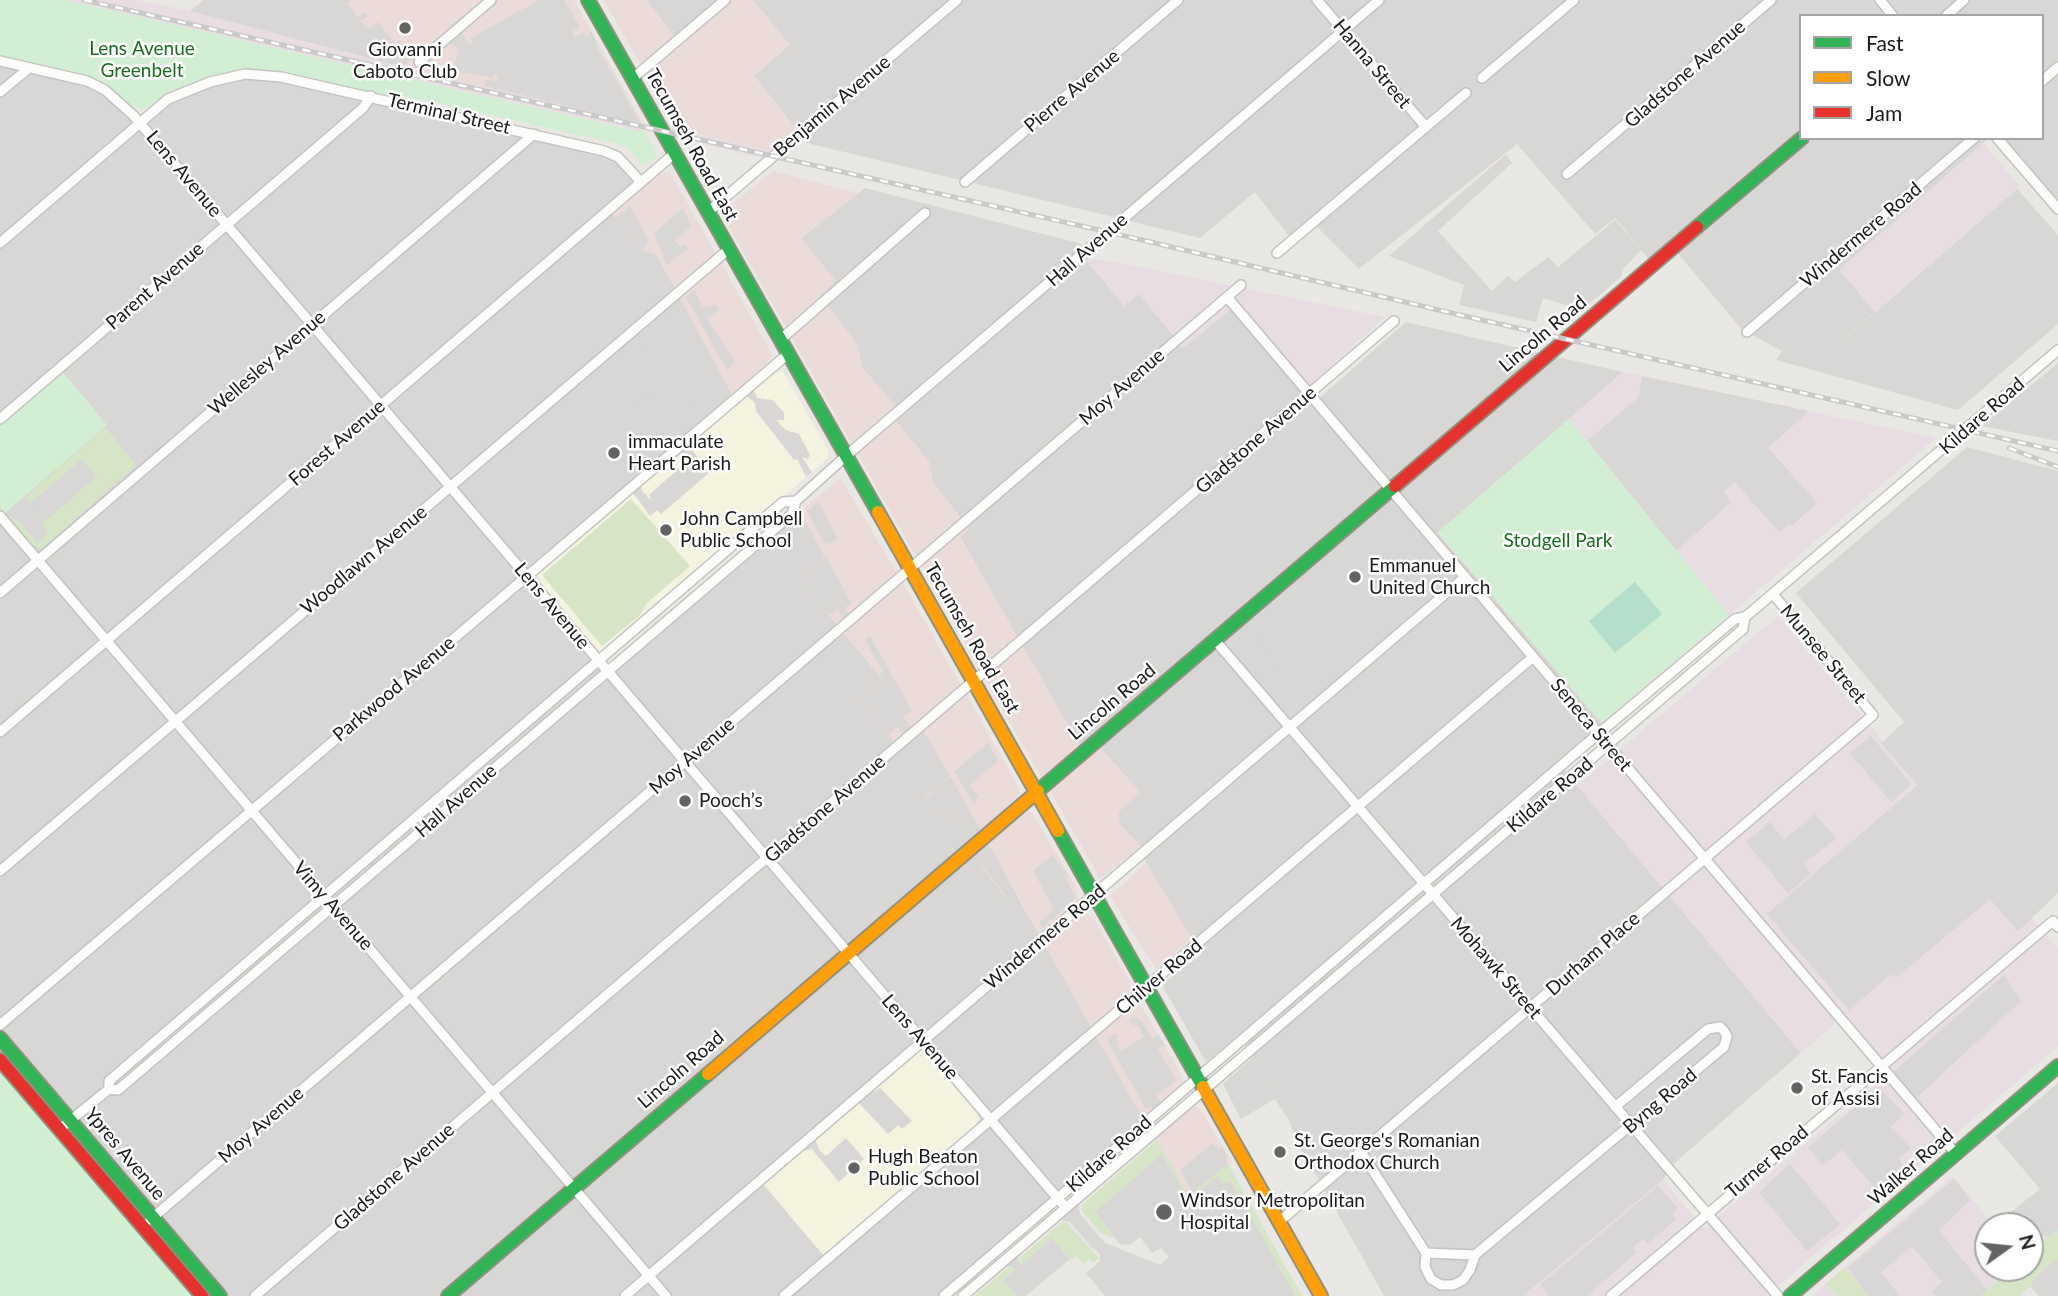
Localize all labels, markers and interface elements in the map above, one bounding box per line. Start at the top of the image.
legend [1799,14,2044,140]
street label: Hanna Street [1328,15,1416,113]
street label: Gladstone Avenue [1620,15,1750,133]
marker: Giovanni Caboto Club [397,20,413,36]
text: Fast [1866,30,1903,55]
park label: Lens Avenue Greenbelt [89,38,195,82]
place label: Giovanni Caboto Club [353,39,457,83]
street label: Pierre Avenue [1020,45,1124,137]
street label: Benjamin Avenue [769,51,895,161]
street label: Tecumseh Road East [641,65,743,225]
text: Slow [1866,65,1910,90]
street label: Terminal Street [385,89,513,139]
text: Jam [1866,100,1902,125]
street label: Lens Avenue [141,126,227,222]
street label: Windermere Road [1796,178,1926,292]
street label: Hall Avenue [1042,208,1132,292]
street label: Parent Avenue [101,237,209,335]
street label: Lincoln Road [1495,291,1591,377]
street label: Wellesley Avenue [204,306,330,420]
street label: Moy Avenue [1075,344,1169,430]
street label: Kildare Road [1935,373,2029,459]
street label: Gladstone Avenue [1191,381,1321,499]
street label: Forest Avenue [284,395,390,491]
place label: immaculate Heart Parish [628,431,731,475]
marker: immaculate Heart Parish [606,445,622,461]
street label: Woodlawn Avenue [296,501,432,619]
place label: John Campbell Public School [680,508,803,552]
marker: John Campbell Public School [658,522,674,538]
park label: Stodgell Park [1504,530,1612,552]
place label: Emmanuel United Church [1369,555,1490,599]
street label: Lens Avenue [509,558,595,654]
street label: Tecumseh Road East [920,559,1024,717]
marker: Emmanuel United Church [1347,569,1363,585]
street label: Munsee Street [1775,600,1871,708]
street label: Parkwood Avenue [329,631,459,747]
street label: Lincoln Road [1064,659,1160,745]
street label: Seneca Street [1546,674,1636,776]
street label: Moy Avenue [645,713,739,799]
street label: Gladstone Avenue [760,750,890,868]
street label: Kildare Road [1502,752,1598,838]
street label: Hall Avenue [411,759,501,843]
place label: Pooch’s [699,790,763,812]
marker: Pooch’s [677,793,693,809]
street label: Vimy Avenue [288,857,378,955]
street label: Windermere Road [980,880,1110,994]
street label: Durham Place [1542,907,1644,1001]
street label: Mohawk Street [1446,912,1546,1024]
street label: Chilver Road [1111,934,1207,1020]
street label: Lens Avenue [877,990,963,1084]
street label: Lincoln Road [633,1026,729,1114]
street label: Byng Road [1618,1064,1702,1138]
place label: St. Fancis of Assisi [1811,1066,1888,1110]
marker: St. Fancis of Assisi [1789,1080,1805,1096]
street label: Moy Avenue [214,1082,308,1168]
street label: Ypres Avenue [80,1103,170,1205]
street label: Kildare Road [1062,1111,1156,1197]
street label: Gladstone Avenue [329,1118,459,1236]
street label: Turner Road [1721,1121,1813,1203]
street label: Walker Road [1864,1124,1958,1210]
place label: St. George's Romanian Orthodox Church [1294,1130,1480,1174]
marker: St. George's Romanian Orthodox Church [1272,1144,1288,1160]
place label: Hugh Beaton Public School [868,1146,979,1190]
marker: Hugh Beaton Public School [846,1160,862,1176]
place label: Windsor Metropolitan Hospital [1180,1190,1365,1234]
marker: Windsor Metropolitan Hospital [1154,1202,1174,1222]
north arrow [1974,1212,2044,1282]
text: N [2015,1232,2041,1252]

